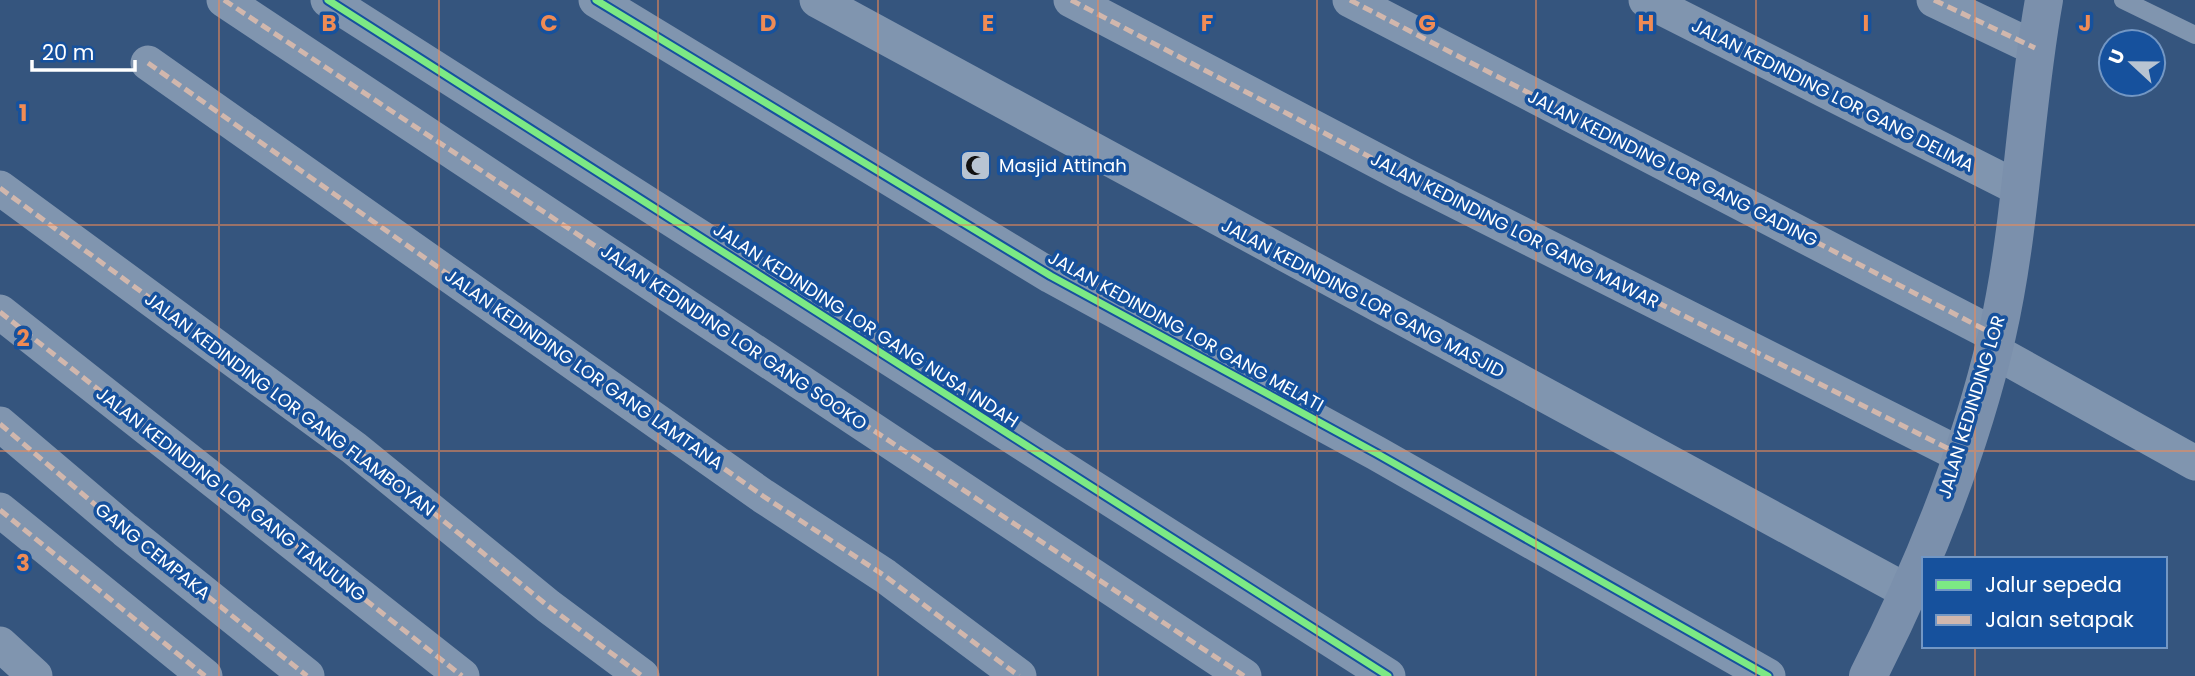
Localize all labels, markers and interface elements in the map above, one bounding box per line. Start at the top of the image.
text: B [321,7,337,39]
text: C [540,7,558,39]
text: D [760,7,776,39]
text: E [982,7,994,39]
text: F [1201,7,1213,39]
text: G [1418,7,1436,39]
text: H [1638,7,1654,39]
text: J [2078,7,2092,39]
street label: JALAN KEDINDING LOR GANG DELIMA [1688,14,1978,176]
scale bar [32,28,135,72]
north arrow [2097,28,2167,98]
text: 20 m [42,38,95,67]
text: U [2102,46,2132,68]
street label: JALAN KEDINDING LOR GANG GADING [1524,84,1822,252]
text: 1 [19,97,27,129]
street label: JALAN KEDINDING LOR GANG MAWAR [1366,146,1664,314]
mosque icon: Masjid Attinah [959,148,993,182]
place label: Masjid Attinah [999,153,1127,178]
street label: JALAN KEDINDING LOR GANG MASJID [1217,212,1509,384]
street label: JALAN KEDINDING LOR GANG NUSA INDAH [708,217,1024,433]
street label: JALAN KEDINDING LOR GANG SOOKO [596,238,872,436]
street label: JALAN KEDINDING LOR GANG MELATI [1044,245,1328,417]
street label: JALAN KEDINDING LOR GANG LAMTANA [440,263,728,475]
street label: JALAN KEDINDING LOR GANG FLAMBOYAN [140,286,440,522]
street label: JALAN KEDINDING LOR [1931,312,2011,502]
text: 2 [16,322,30,354]
street label: JALAN KEDINDING LOR GANG TANJUNG [91,381,371,607]
street label: GANG CEMPAKA [90,497,216,605]
text: 3 [16,547,30,579]
legend [1922,557,2167,648]
text: Jalur sepeda [1985,570,2122,599]
text: Jalan setapak [1985,605,2134,634]

